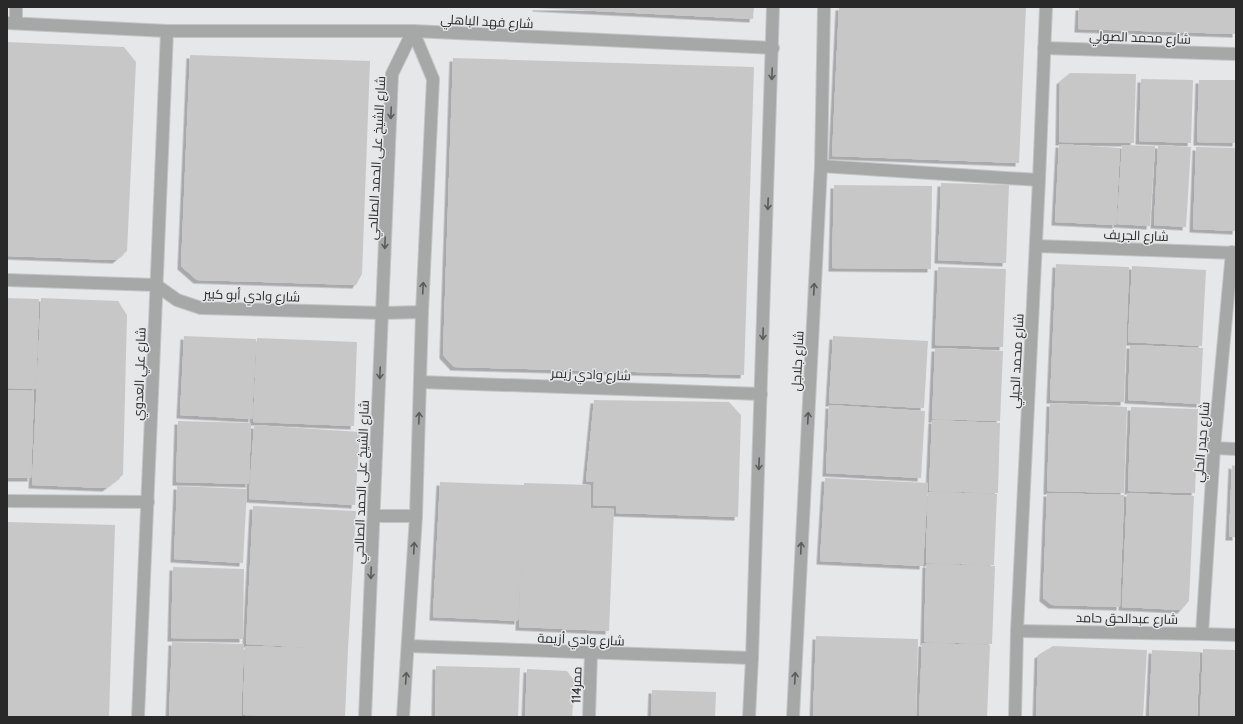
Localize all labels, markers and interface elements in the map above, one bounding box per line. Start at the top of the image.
street label: شارع فهد الباهلي [440,11,534,34]
street label: شارع محمد الصولي [1089,27,1191,50]
one-way arrow [768,67,776,80]
street label: شارع الشيخ على الحمد الصالحي [364,76,391,240]
one-way arrow [387,106,394,119]
one-way arrow [764,197,771,210]
street label: شارع الجريف [1103,226,1169,245]
one-way arrow [382,236,389,249]
one-way arrow [419,282,426,295]
one-way arrow [811,283,818,296]
street label: شارع وادي أبو كبير [202,285,301,308]
street label: شارع محمد الجيلي [1006,313,1029,409]
street label: شارع علي العدوي [129,327,152,421]
one-way arrow [759,327,767,340]
street label: شارع جلاجل [787,330,808,392]
street label: شارع وادي زيمر [550,365,631,386]
one-way arrow [376,366,384,379]
street label: شارع الشيخ على الحمد الصالحي [350,400,375,564]
street label: شارع حيدر الحلي [1189,401,1215,483]
one-way arrow [415,412,423,425]
one-way arrow [804,412,811,425]
one-way arrow [755,457,763,470]
one-way arrow [410,542,417,555]
one-way arrow [798,542,805,555]
one-way arrow [368,566,375,579]
street label: شارع عبدالحق حامد [1076,609,1178,628]
street label: شارع وادي أزيمة [537,629,625,652]
street label: ممر114 [567,666,585,704]
one-way arrow [402,672,410,685]
one-way arrow [791,672,798,685]

